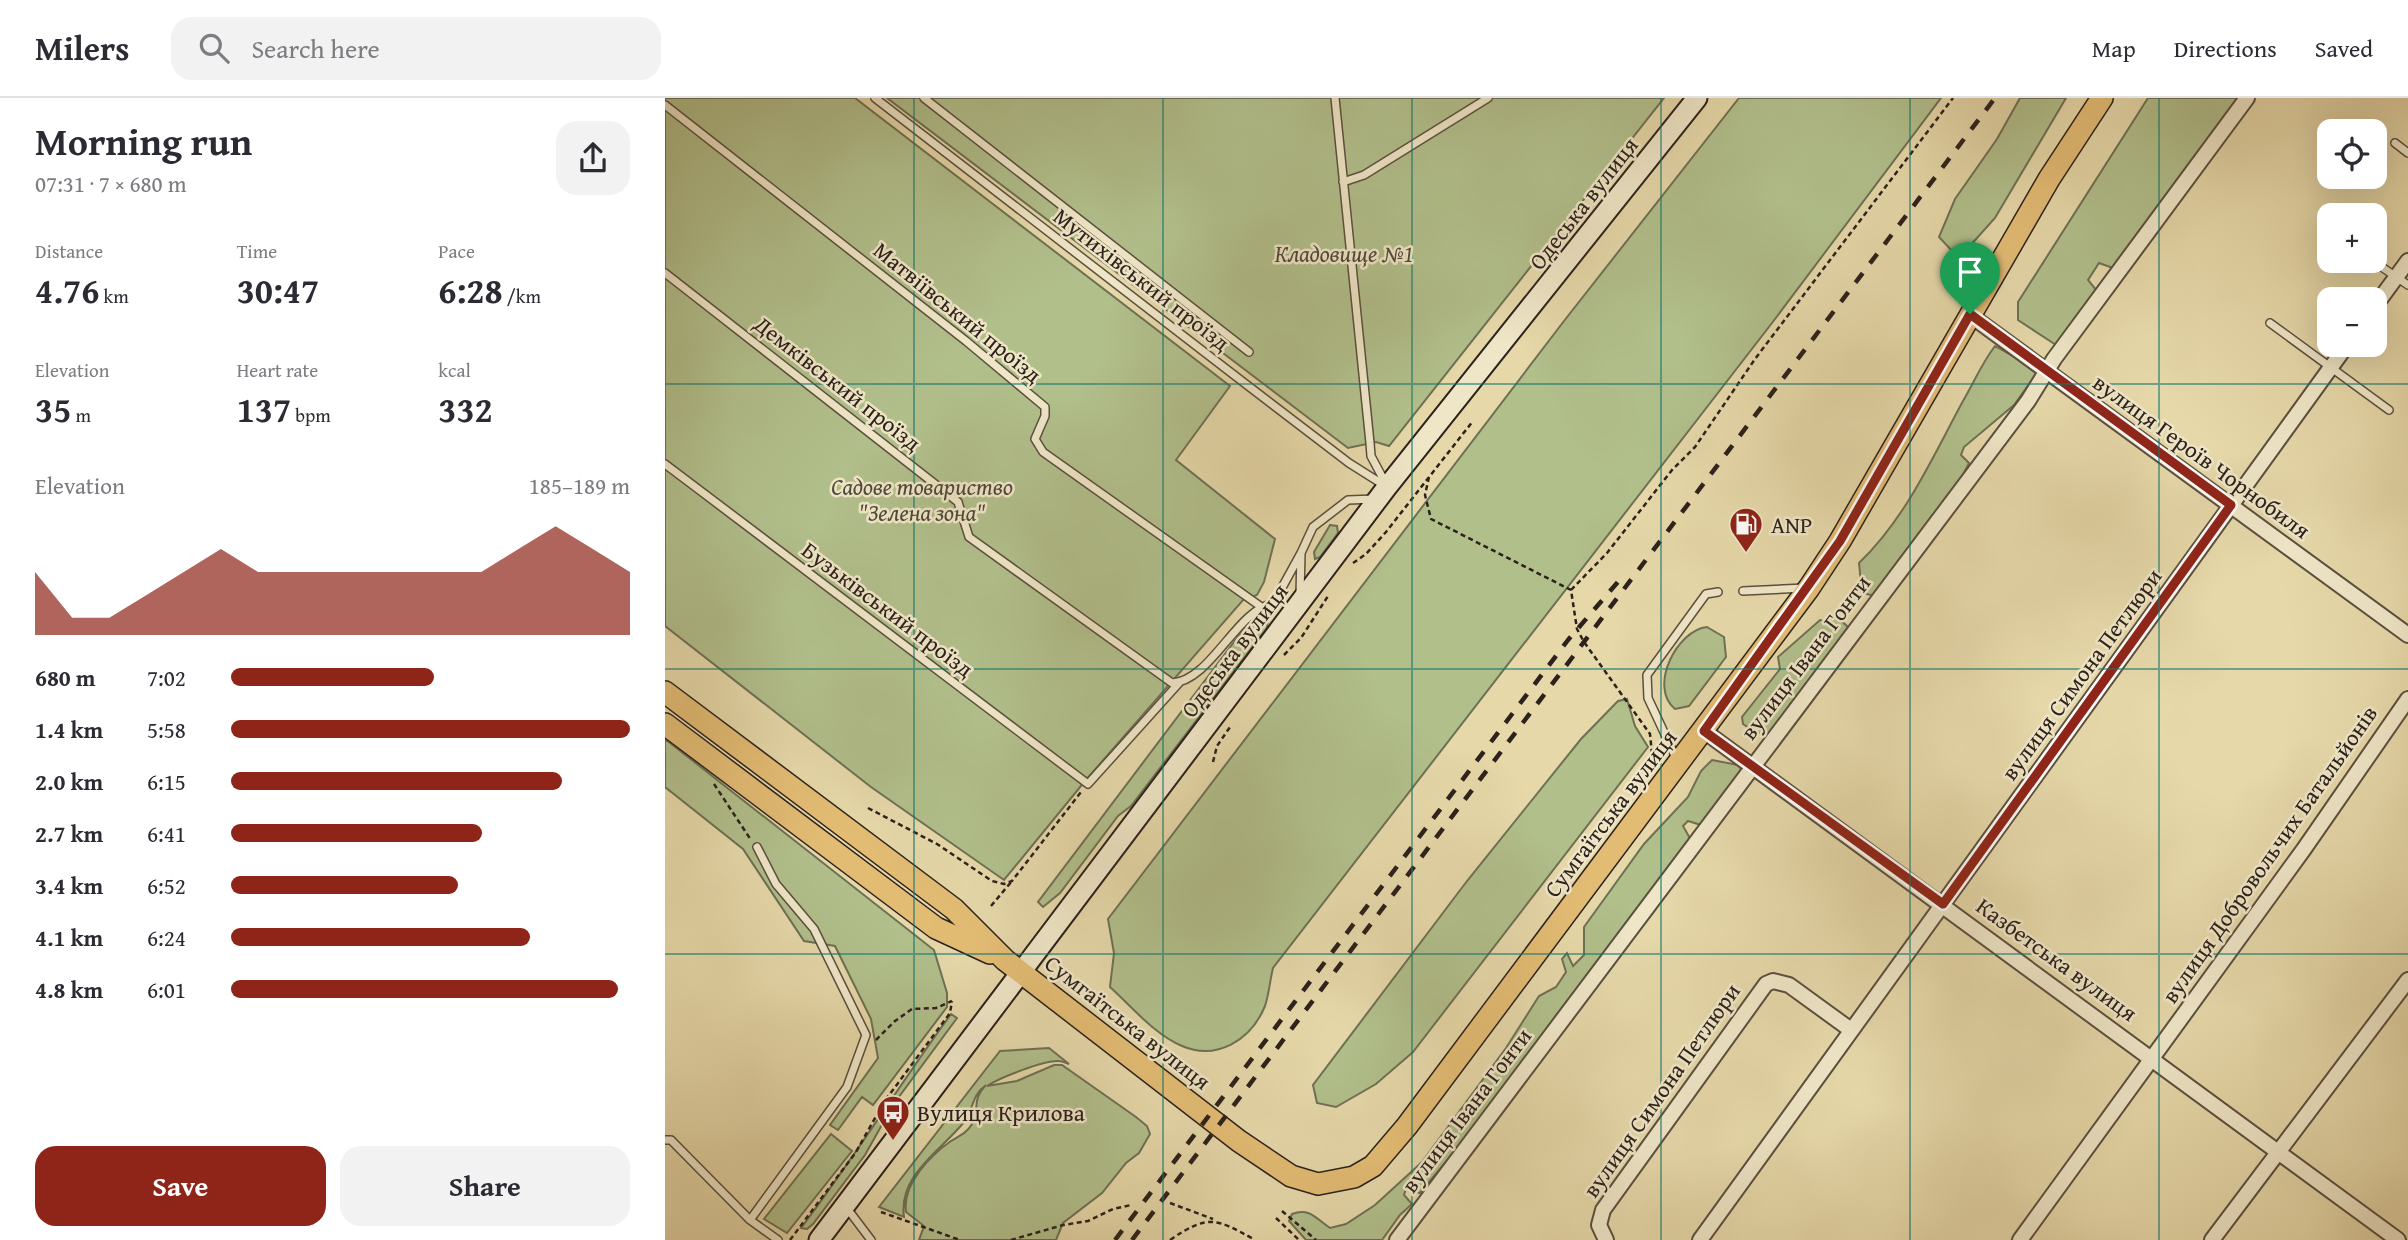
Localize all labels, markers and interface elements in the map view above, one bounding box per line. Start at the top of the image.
search box [171,17,661,80]
text: Milers [35,24,129,72]
icon: search [195,29,233,67]
text: Search here [251,29,380,68]
text: Map [2092,31,2136,66]
text: Directions [2174,31,2277,66]
text: Saved [2315,31,2373,66]
text: Morning run [35,113,252,169]
map controls [2317,119,2387,357]
button: locate [2317,119,2387,189]
button: share [556,121,630,195]
street label: Одеська вулиця [1521,129,1646,276]
text: 07:31 · 7 × 680 m [35,167,187,200]
street label: Мутихівський проїзд [1047,199,1238,359]
button: + [2317,203,2387,273]
street label: Матвіївський проїзд [867,234,1050,391]
text: Distance [35,237,103,265]
text: Time [237,237,277,265]
text: Pace [438,237,475,265]
park label: Кладовище №1 [1275,237,1413,270]
pin [1940,242,2000,314]
icon: arrive [1951,253,1989,291]
text: 4.76 [35,265,99,316]
text: 30:47 [237,265,319,316]
text: 6:28 [438,265,503,316]
text: km [99,282,129,310]
text: /km [503,282,541,310]
button: − [2317,287,2387,357]
street label: Демківський проїзд [747,307,929,459]
text: Elevation [35,356,109,384]
text: Heart rate [237,356,318,384]
text: kcal [438,356,471,384]
street label: вулиця Героїв Чорнобиля [2087,366,2318,546]
text: 35 [35,384,71,435]
text: 137 [237,384,291,435]
text: 332 [438,384,493,435]
text: m [71,401,91,429]
text: bpm [291,401,331,429]
text: Elevation [35,469,125,502]
text: 185–189 m [529,469,630,502]
park label: Садове товариство "Зелена зона" [831,470,1013,529]
fuel station icon: ANP [1727,505,1765,554]
place label: ANP [1771,508,1812,541]
street label: Бузьківський проїзд [795,533,981,685]
street label: вулиця Симона Петлюри [1993,561,2169,787]
street label: вулиця Івана Гонти [1732,567,1878,746]
street label: Одеська вулиця [1173,576,1296,724]
text: 680 m [35,661,96,694]
text: 7:02 [147,661,186,694]
street label: вулиця Добровольчих Батальйонів [2153,698,2385,1010]
text: 1.4 km [35,713,103,746]
text: 5:58 [147,713,186,746]
street label: Сумгаїтська вулиця [1536,722,1684,904]
text: 2.0 km [35,765,103,798]
text: 6:15 [147,765,186,798]
text: 2.7 km [35,817,103,850]
text: 6:41 [147,817,186,850]
text: 3.4 km [35,869,103,902]
text: 6:52 [147,869,186,902]
street label: Казбетська вулиця [1970,889,2145,1029]
text: 4.1 km [35,921,103,954]
text: 6:24 [147,921,186,954]
street label: Сумгаїтська вулиця [1038,947,1218,1098]
text: 4.8 km [35,973,103,1006]
text: 6:01 [147,973,186,1006]
street label: вулиця Симона Петлюри [1574,976,1748,1204]
street label: вулиця Івана Гонти [1393,1020,1539,1199]
bus stop icon: Вулиця Крилова [874,1093,912,1142]
place label: Вулиця Крилова [917,1096,1085,1129]
button: Save [35,1146,326,1226]
button: Share [340,1146,630,1226]

